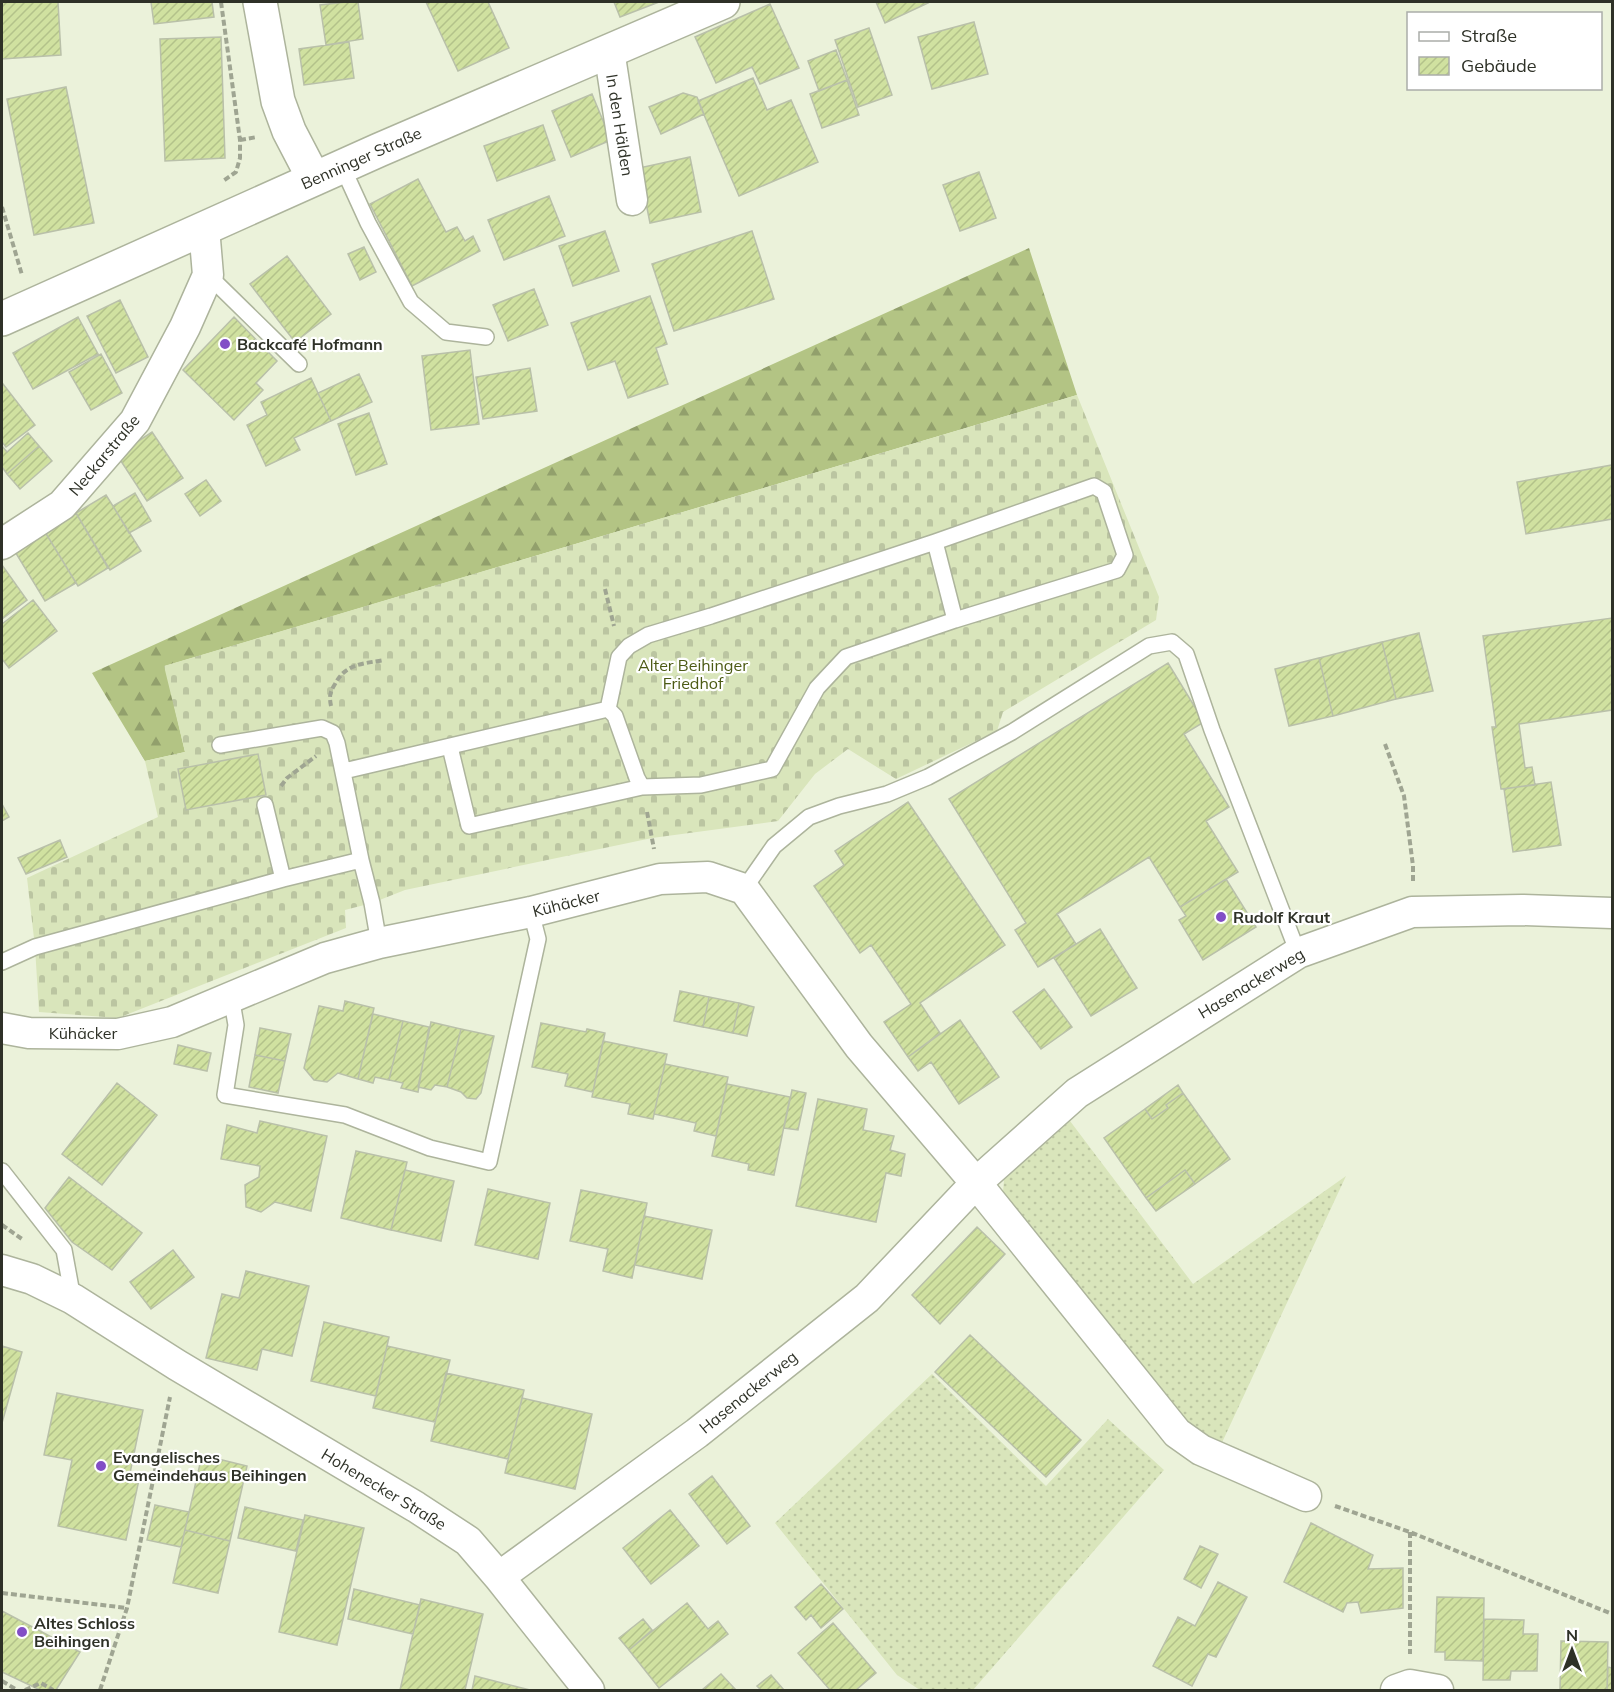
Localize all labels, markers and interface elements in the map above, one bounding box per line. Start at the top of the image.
legend [1407,12,1602,90]
text: Straße [1461,24,1517,47]
text: Gebäude [1461,54,1537,77]
street label: In den Hälden [602,73,638,177]
street label: Benninger Straße [298,123,424,193]
place label: Backcafé Hofmann [237,334,383,354]
marker: Backcafé Hofmann [218,337,232,351]
street label: Neckarstraße [64,410,144,500]
park label: Alter Beihinger Friedhof [638,655,748,693]
street label: Kühäcker [530,885,602,921]
place label: Rudolf Kraut [1233,907,1330,927]
marker: Rudolf Kraut [1214,910,1228,924]
street label: Hasenackerweg [1194,943,1308,1023]
street label: Kühäcker [49,1023,118,1043]
street label: Hasenackerweg [695,1346,801,1438]
street label: Hohenecker Straße [318,1444,450,1534]
place label: Evangelisches Gemeindehaus Beihingen [113,1447,307,1485]
marker: Evangelisches Gemeindehaus Beihingen [94,1459,108,1473]
place label: Altes Schloss Beihingen [34,1613,135,1651]
north arrow [1542,1620,1602,1680]
marker: Altes Schloss Beihingen [15,1625,29,1639]
text: N [1566,1625,1578,1645]

